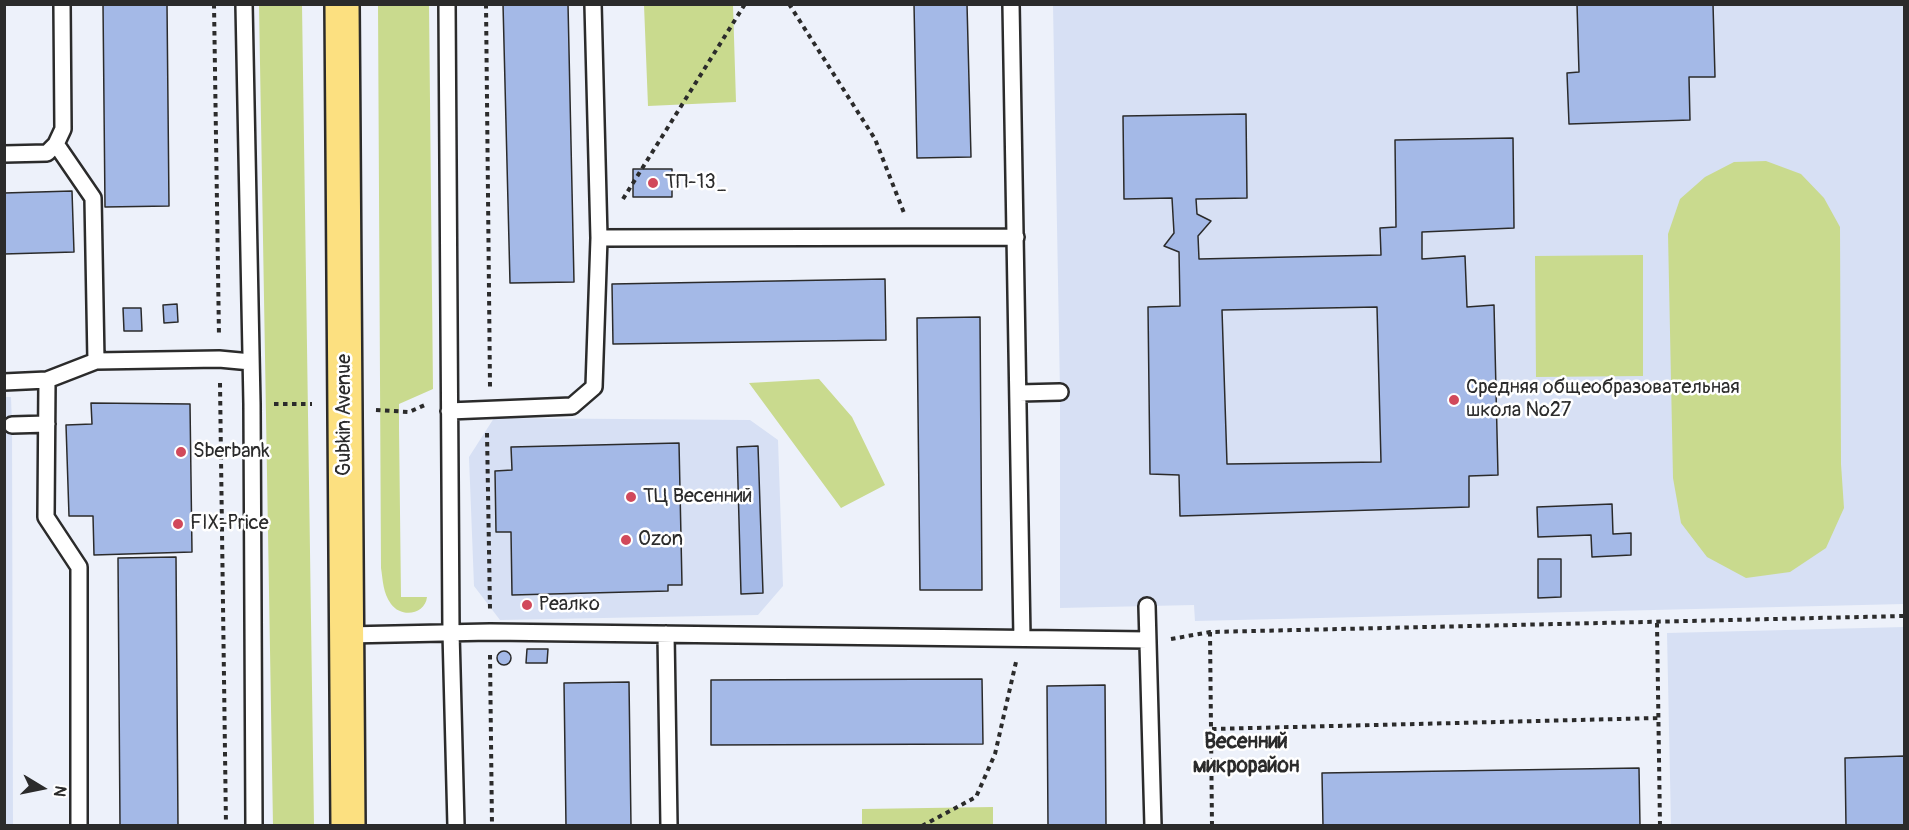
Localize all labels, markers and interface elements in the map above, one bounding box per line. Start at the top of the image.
place label: ТП-13_ [665,171,728,195]
marker: ТП-13_ [646,176,660,190]
street label: Gubkin Avenue [333,354,357,476]
place label: Средняя общеобразовательная школа №27 [1466,376,1740,423]
marker: Средняя общеобразовательная школа №27 [1447,393,1461,407]
place label: Sberbank [193,440,270,464]
marker: Sberbank [174,445,188,459]
place label: ТЦ Весенний [643,485,752,509]
marker: ТЦ Весенний [624,490,638,504]
place label: FIX-Price [190,512,268,536]
marker: FIX-Price [171,517,185,531]
place label: Ozon [638,528,683,552]
marker: Ozon [619,533,633,547]
place label: Реалко [539,593,600,617]
marker: Реалко [520,598,534,612]
district label: Весенний микрорайон [1193,730,1299,780]
north arrow [12,758,72,818]
text: N [49,784,71,798]

